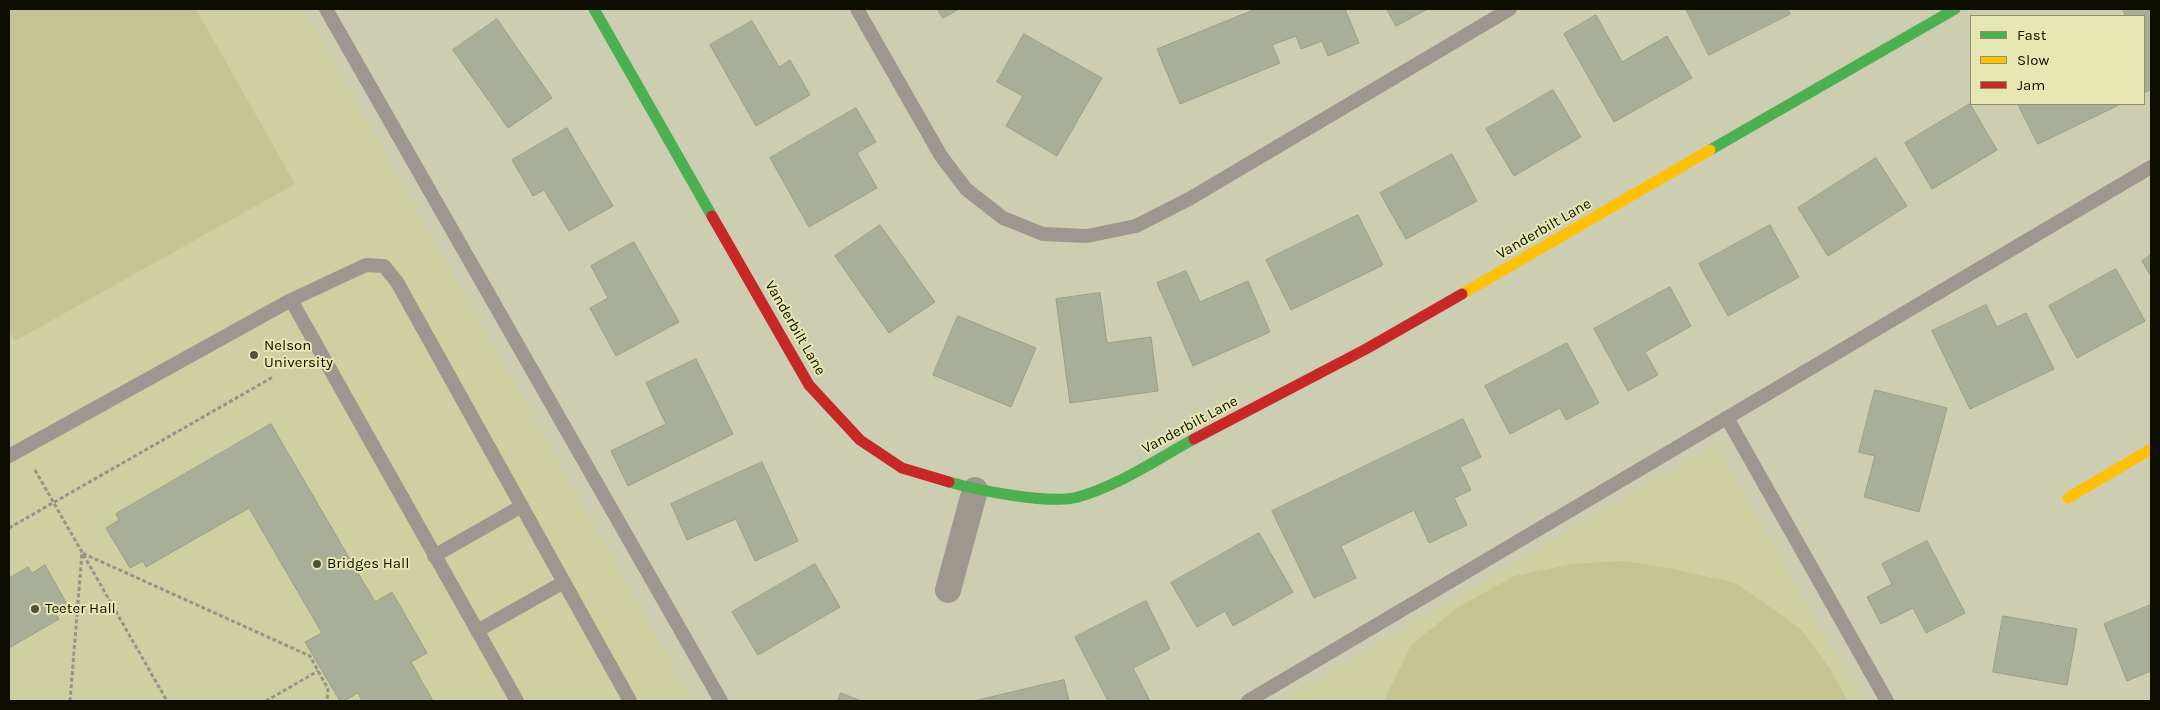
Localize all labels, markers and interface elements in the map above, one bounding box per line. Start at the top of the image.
legend [1970,15,2145,105]
text: Fast [2017,26,2046,44]
text: Slow [2017,51,2049,69]
text: Jam [2017,76,2045,94]
street label: Vanderbilt Lane [1494,195,1594,263]
street label: Vanderbilt Lane [761,278,829,378]
place label: Nelson University [264,337,333,372]
marker: Nelson University [248,349,260,361]
street label: Vanderbilt Lane [1139,392,1241,458]
place label: Bridges Hall [327,555,409,573]
marker: Bridges Hall [311,558,323,570]
place label: Teeter Hall [45,600,116,618]
marker: Teeter Hall [29,603,41,615]

